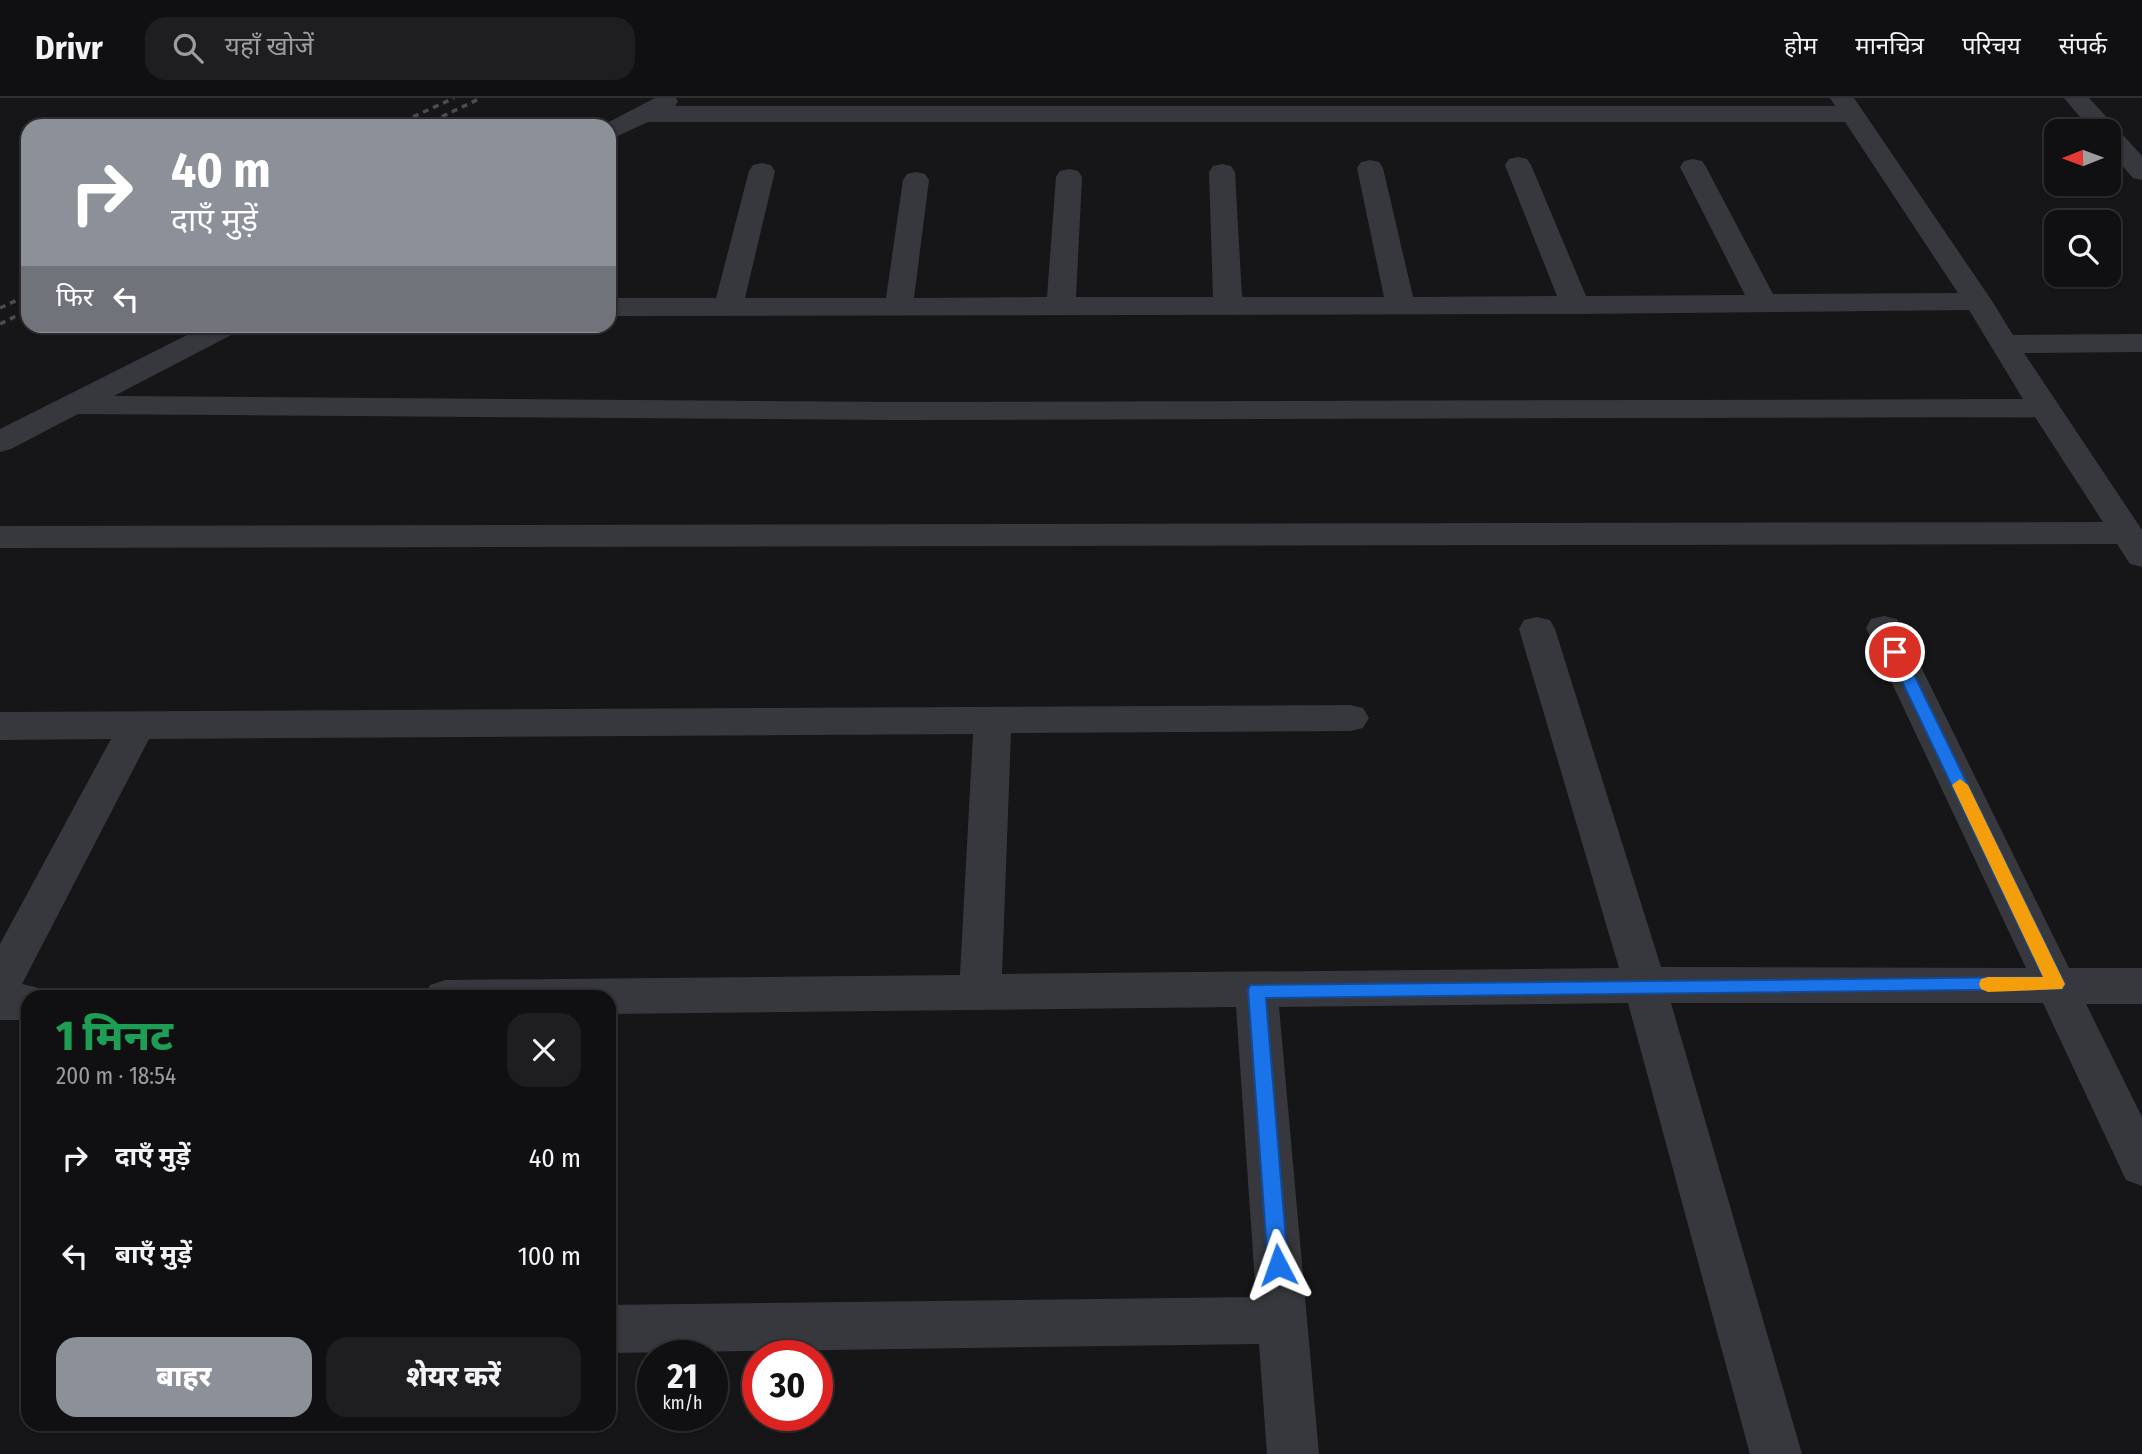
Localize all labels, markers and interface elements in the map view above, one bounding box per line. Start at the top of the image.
search box [145,17,635,80]
text: Drivr [35,28,103,68]
icon: search [169,29,207,67]
text: यहाँ खोजें [225,31,314,62]
text: होम [1784,32,1817,60]
text: मानचित्र [1855,32,1924,60]
text: परिचय [1962,32,2021,60]
text: संपर्क [2059,32,2107,60]
north arrow [2044,119,2121,196]
map controls [2044,119,2121,287]
text: 40 m [171,141,271,200]
icon: right [56,147,147,238]
text: दाएँ मुड़ें [171,201,258,239]
button: search [2044,210,2121,287]
icon: left [107,280,145,318]
text: फिर [56,282,93,313]
pin [1865,622,1925,682]
icon: arrive [1876,633,1914,671]
text: 1 मिनट [56,1011,173,1061]
button: close [507,1013,581,1087]
text: 200 m · 18:54 [56,1062,176,1090]
icon: right [56,1139,94,1177]
text: दाएँ मुड़ें [115,1141,190,1172]
text: 40 m [529,1143,581,1174]
position arrow [1241,1228,1315,1302]
icon: left [56,1237,94,1275]
text: बाएँ मुड़ें [115,1239,192,1270]
text: 100 m [518,1241,581,1272]
button: बाहर [56,1337,312,1417]
button: शेयर करें [326,1337,581,1417]
speed limit sign: 30 [742,1340,833,1431]
text: 21 [667,1355,698,1397]
text: km/h [662,1392,703,1414]

